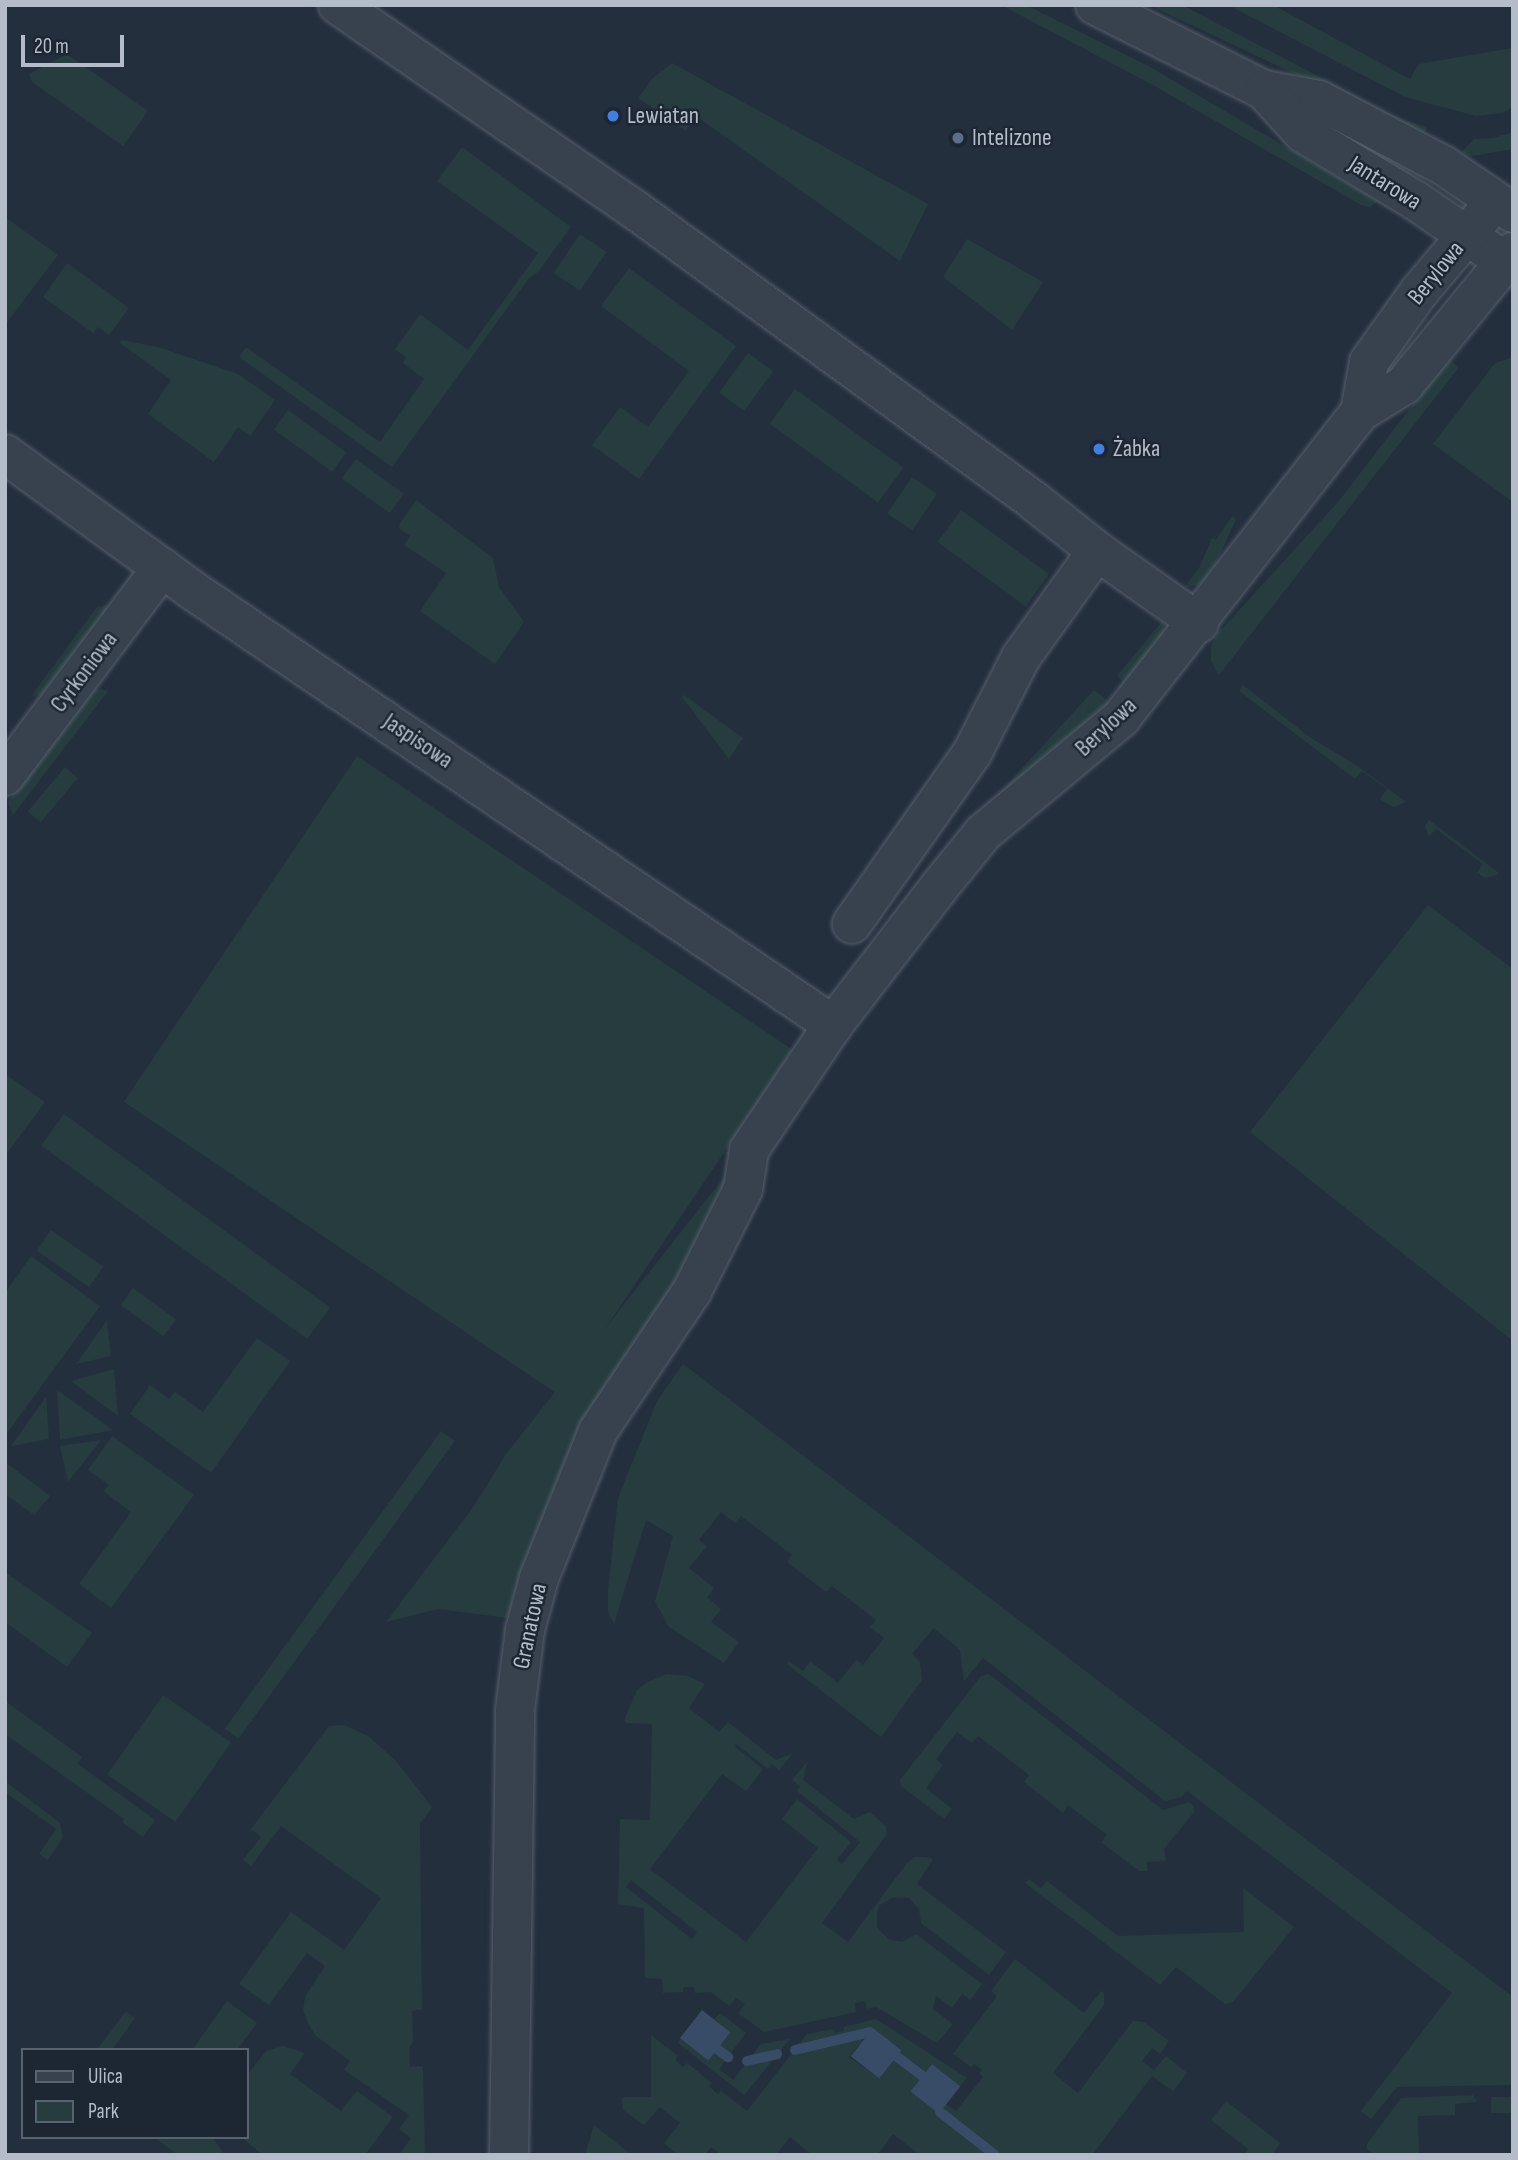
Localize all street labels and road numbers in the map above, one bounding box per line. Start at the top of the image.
street label: Jantarowa [1344,150,1426,216]
street label: Berylowa [1402,235,1470,311]
street label: Cyrkoniowa [44,626,124,718]
street label: Berylowa [1069,691,1143,763]
street label: Jaspisowa [378,707,458,775]
street label: Granatowa [507,1581,553,1671]

